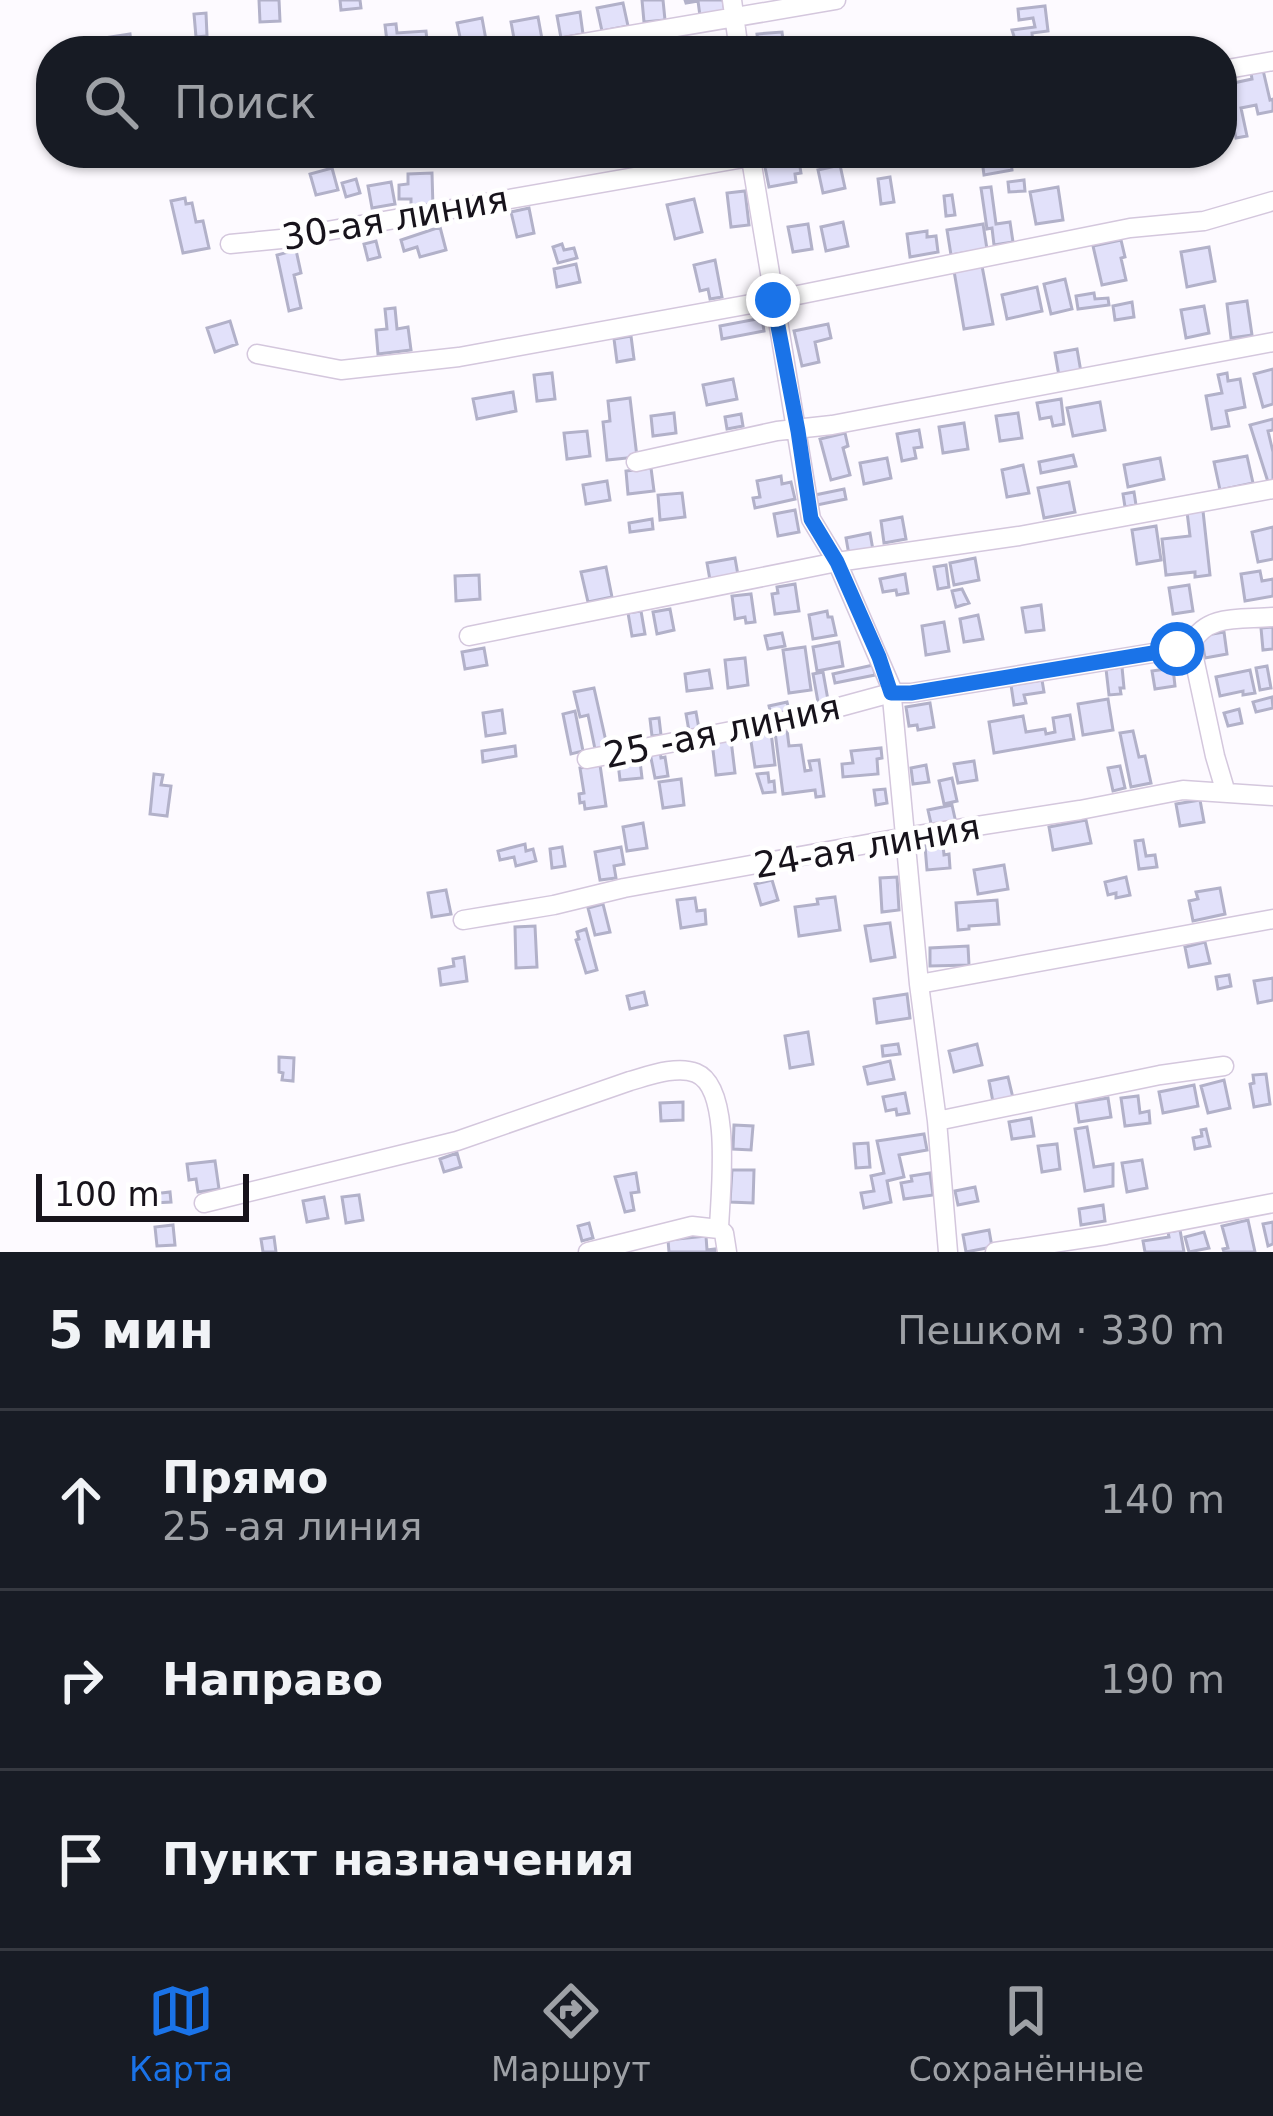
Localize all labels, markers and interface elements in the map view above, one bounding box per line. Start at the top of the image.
search box [36,36,1237,168]
icon: search [78,69,144,135]
text: Поиск [174,76,317,129]
street label: 30-ая линия [279,178,511,258]
route end [746,273,800,327]
route start [1150,622,1204,676]
street label: 25 -ая линия [600,686,844,776]
street label: 24-ая линия [751,806,983,886]
scale bar [36,1168,249,1221]
text: 100 m [54,1175,160,1214]
text: 5 мин [48,1301,214,1360]
text: Пешком · 330 m [897,1308,1225,1353]
text: Прямо [162,1451,328,1504]
icon: ahead [48,1467,114,1533]
text: 140 m [1100,1477,1225,1522]
text: 25 -ая линия [162,1504,422,1549]
icon: right [48,1647,114,1713]
text: Направо [162,1653,383,1706]
text: 190 m [1100,1657,1225,1702]
icon: arrive [48,1827,114,1893]
text: Пункт назначения [162,1833,634,1886]
tab: Карта [129,1978,233,2089]
tab: Маршрут [491,1978,651,2089]
tab: Сохранённые [909,1978,1144,2089]

